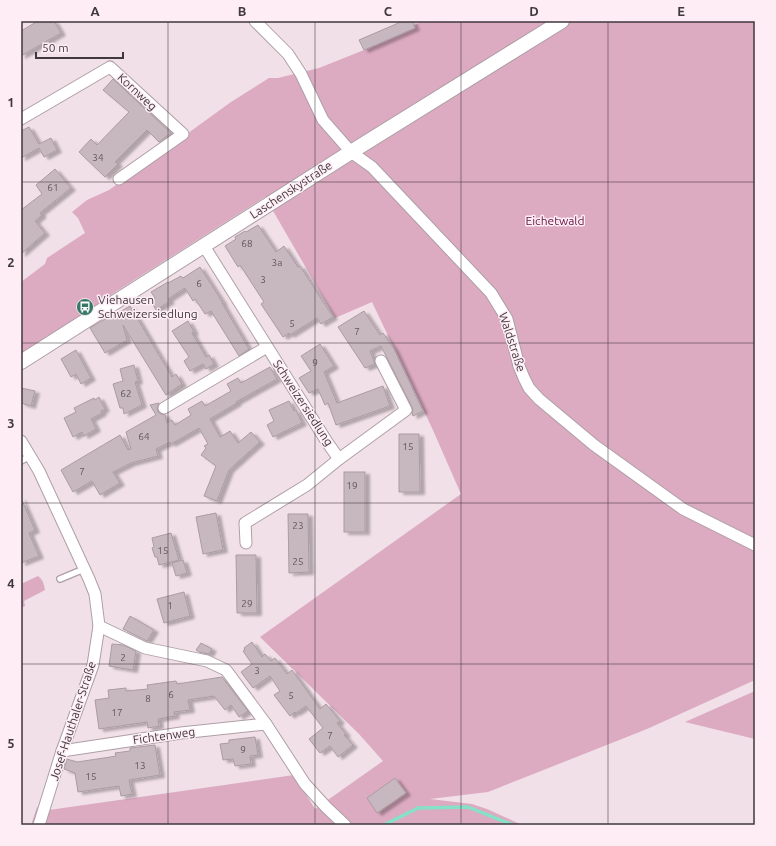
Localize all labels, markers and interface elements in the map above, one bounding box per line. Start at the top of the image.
text: A [90,4,100,18]
text: B [238,4,247,18]
text: C [384,4,393,18]
text: D [529,4,539,18]
text: E [677,4,685,18]
scale bar [36,34,123,60]
text: 50 m [42,41,69,54]
street label: Kornweg [115,70,159,113]
text: 1 [7,95,15,109]
house number: 34 [92,152,104,163]
street label: Laschenskystraße [247,158,334,221]
house number: 61 [47,182,59,193]
park label: Eichetwald [525,214,585,227]
house number: 68 [241,238,253,249]
text: 2 [7,255,15,269]
house number: 3a [272,257,282,268]
house number: 3 [260,274,266,285]
house number: 6 [196,278,202,289]
place label: Viehausen Schweizersiedlung [98,293,198,320]
bus stop icon: Viehausen Schweizersiedlung [75,297,95,317]
street label: Waldstraße [497,311,528,373]
house number: 5 [289,318,295,329]
house number: 7 [354,326,360,337]
street label: Schweizersiedlung [271,357,336,448]
house number: 9 [312,357,318,368]
house number: 62 [120,388,132,399]
text: 3 [7,416,15,430]
house number: 64 [138,431,150,442]
house number: 15 [402,441,414,452]
house number: 7 [79,466,85,477]
house number: 19 [346,480,358,491]
house number: 23 [292,520,304,531]
house number: 15 [157,545,169,556]
house number: 25 [292,556,304,567]
text: 4 [7,576,15,590]
house number: 29 [241,598,253,609]
house number: 1 [167,600,173,611]
house number: 2 [120,652,126,663]
street label: Josef-Hauthaler-Straße [47,659,98,782]
house number: 3 [254,665,260,676]
house number: 6 [168,689,174,700]
house number: 5 [288,690,294,701]
house number: 8 [145,693,151,704]
house number: 17 [111,707,123,718]
street label: Fichtenweg [132,725,196,746]
house number: 7 [327,730,333,741]
text: 5 [7,736,15,750]
house number: 9 [240,744,246,755]
house number: 13 [134,760,146,771]
house number: 15 [85,771,97,782]

